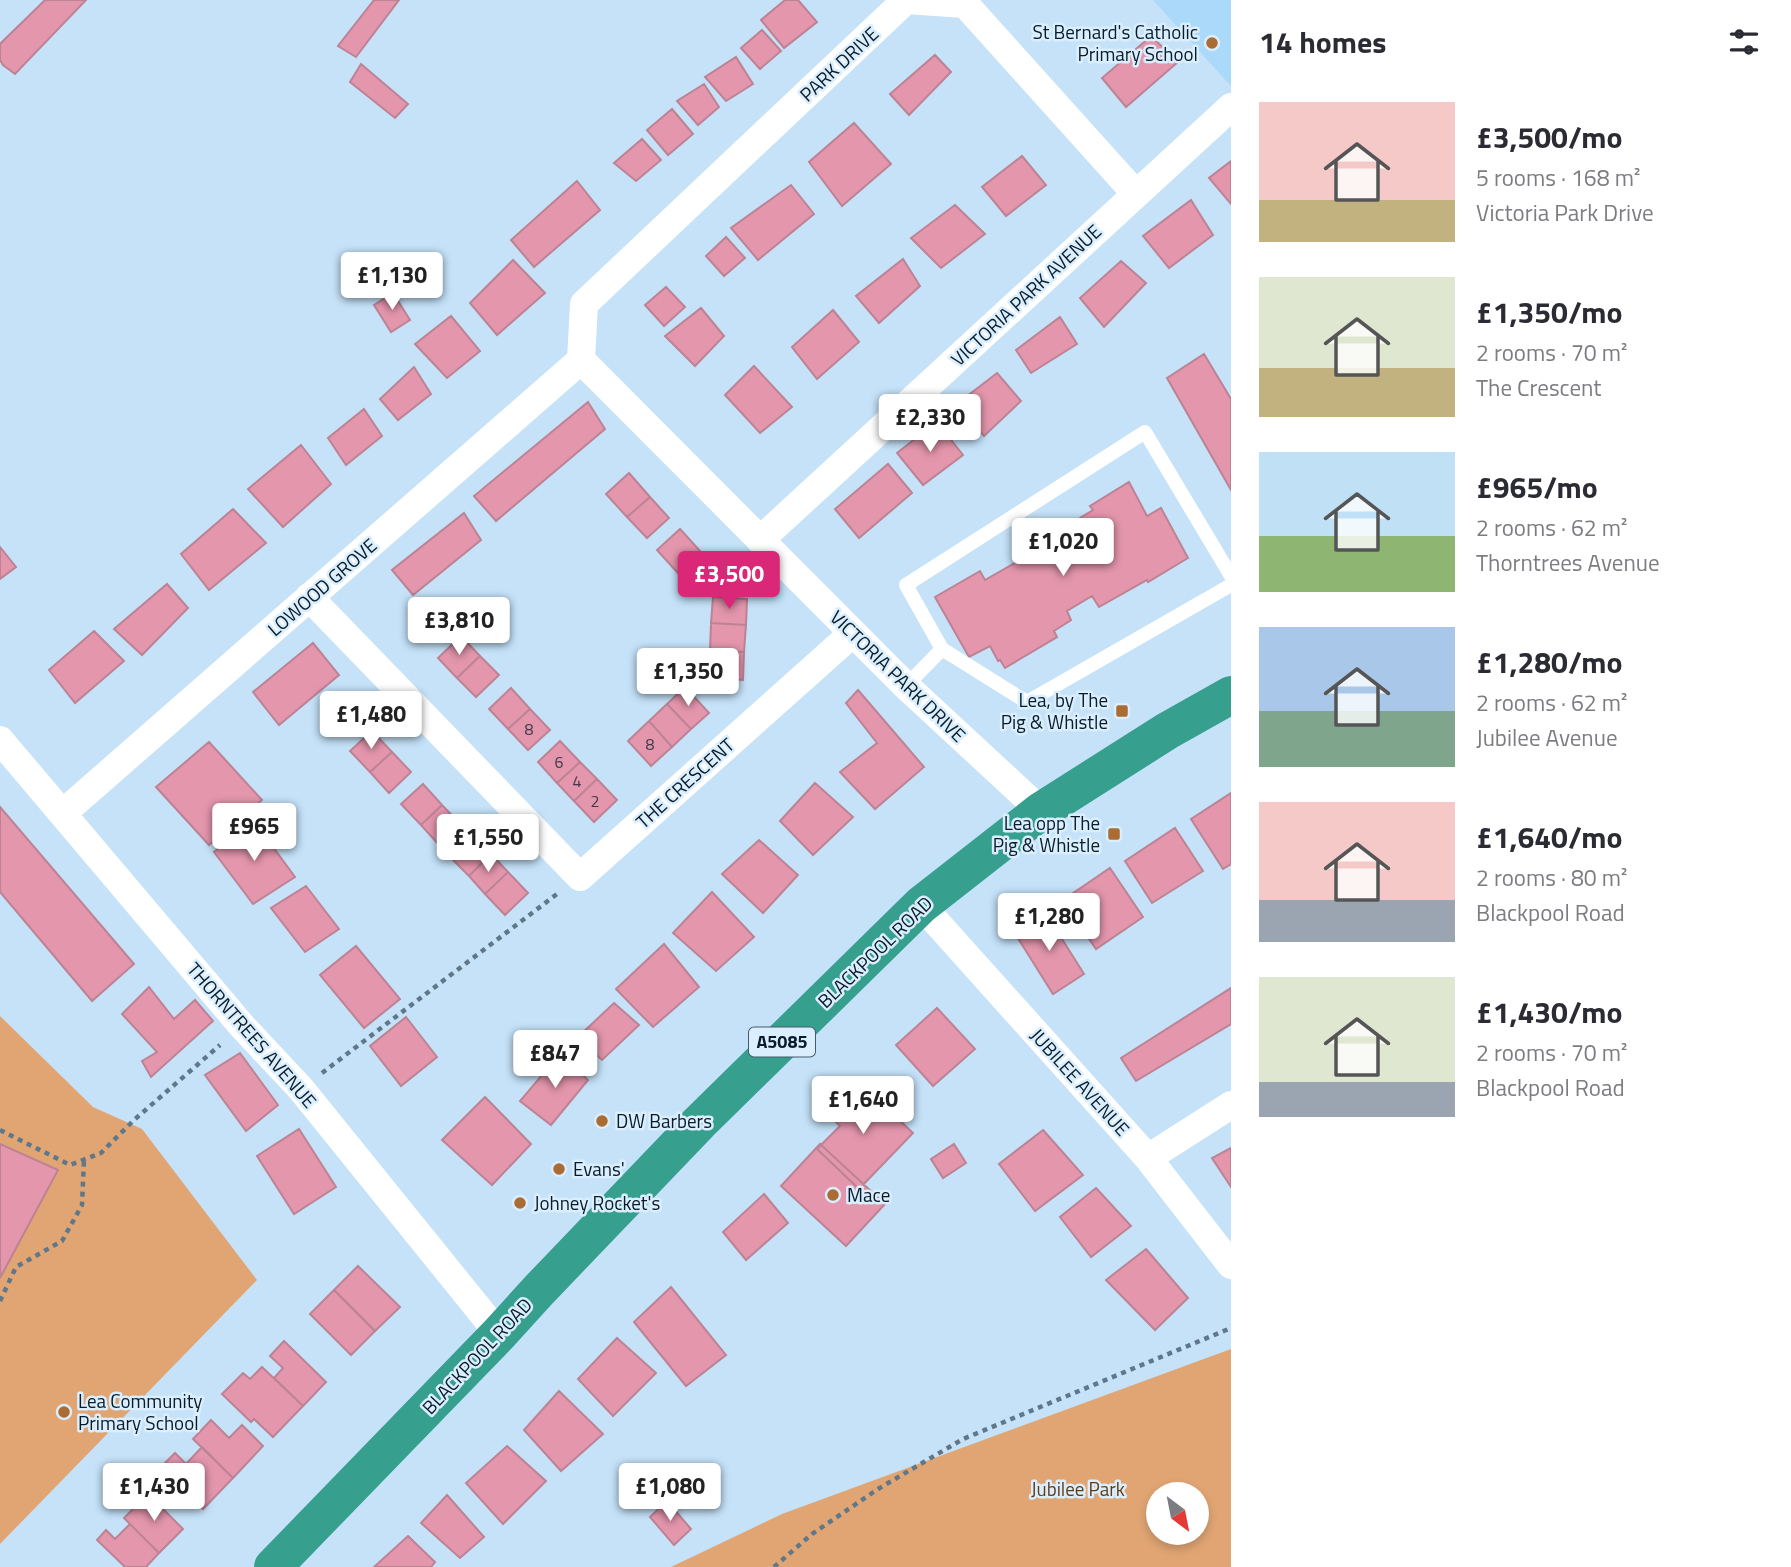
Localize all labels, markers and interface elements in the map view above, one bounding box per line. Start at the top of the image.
place label: St Bernard's Catholic Primary School [1033,17,1198,68]
street label: PARK DRIVE [793,19,885,108]
text: 14 homes [1259,19,1386,65]
icon: filters [1725,23,1763,61]
marker: St Bernard's Catholic Primary School [1204,35,1220,51]
text: £3,500/mo [1476,114,1622,160]
icon: home [1315,130,1399,214]
text: 5 rooms · 168 m² [1476,160,1640,195]
text: Victoria Park Drive [1476,195,1654,230]
street label: VICTORIA PARK AVENUE [944,217,1107,372]
pin: £1,130 [335,252,449,312]
text: £1,130 [357,257,427,292]
text: £1,350/mo [1476,289,1622,335]
icon: home [1315,305,1399,389]
text: 2 rooms · 70 m² [1476,335,1627,370]
text: The Crescent [1476,370,1601,405]
pin: £2,330 [873,394,987,454]
text: £2,330 [895,399,965,434]
text: £965/mo [1476,464,1598,510]
icon: home [1315,480,1399,564]
text: 2 rooms · 62 m² [1476,510,1627,545]
pin: £1,020 [1006,518,1120,578]
text: £1,020 [1028,523,1098,558]
street label: LOWOOD GROVE [261,531,383,642]
text: Thorntrees Avenue [1476,545,1660,580]
pin: £3,500 [672,552,786,611]
text: £3,500 [694,556,764,591]
pin: £3,810 [402,598,516,657]
text: £3,810 [424,602,494,637]
street label: VICTORIA PARK DRIVE [824,603,973,748]
text: £1,280/mo [1476,639,1622,685]
pin: £1,350 [631,648,745,708]
text: £1,350 [653,653,723,688]
icon: home [1315,655,1399,739]
place label: Lea, by The Pig & Whistle [1001,685,1108,736]
text: 2 rooms · 62 m² [1476,685,1627,720]
pin: £1,480 [314,692,428,751]
text: £1,480 [336,696,406,731]
marker: Lea, by The Pig & Whistle [1114,703,1130,719]
house number: 8 [525,717,534,741]
text: Jubilee Avenue [1476,720,1618,755]
street label: THE CRESCENT [629,730,740,835]
house number: 8 [646,732,655,756]
house number: 6 [555,750,564,774]
house number: 4 [573,769,582,793]
house number: 2 [591,789,599,813]
pin: £965 [213,804,295,863]
text: £965 [228,808,280,843]
place label: Lea opp The Pig & Whistle [993,808,1100,859]
pin: £1,550 [431,814,545,874]
text: £1,640/mo [1476,814,1622,860]
text: £1,550 [453,819,523,854]
marker: Lea opp The Pig & Whistle [1106,826,1122,842]
icon: home [1315,830,1399,914]
text: 2 rooms · 80 m² [1476,860,1627,895]
street label: BLACKPOOL ROAD [811,889,939,1014]
pin: £1,280 [992,894,1106,953]
text: Blackpool Road [1476,895,1625,930]
text: £1,280 [1014,898,1084,933]
street label: THORNTREES AVENUE [181,955,324,1114]
text: £1,430/mo [1476,989,1622,1035]
icon: home [1315,1005,1399,1089]
street label: JUBILEE AVENUE [1024,1021,1137,1142]
road number: A5085 [749,1028,815,1056]
pin: £847 [514,1030,596,1090]
text: £847 [529,1035,581,1070]
text: 2 rooms · 70 m² [1476,1035,1627,1070]
text: Blackpool Road [1476,1070,1625,1105]
pin: £1,640 [806,1076,920,1136]
text: £1,640 [828,1081,898,1116]
place label: DW Barbers [616,1106,712,1135]
marker: DW Barbers [594,1113,610,1129]
place label: Evans' [573,1154,625,1183]
marker: Evans' [551,1161,567,1177]
place label: Mace [847,1180,890,1209]
marker: Mace [825,1187,841,1203]
place label: Johney Rocket's [534,1188,660,1217]
marker: Johney Rocket's [512,1195,528,1211]
street label: BLACKPOOL ROAD [415,1291,538,1421]
place label: Lea Community Primary School [78,1386,203,1437]
marker: Lea Community Primary School [56,1404,72,1420]
pin: £1,430 [97,1464,211,1523]
pin: £1,080 [613,1464,727,1523]
text: £1,430 [119,1468,189,1503]
text: £1,080 [635,1468,705,1503]
park label: Jubilee Park [1031,1474,1125,1503]
north arrow [1146,1482,1209,1545]
map controls [1146,1482,1209,1545]

